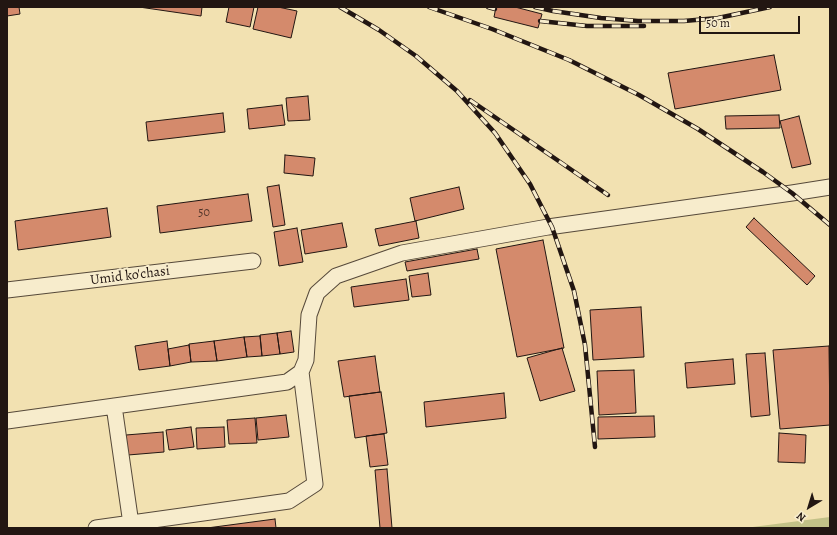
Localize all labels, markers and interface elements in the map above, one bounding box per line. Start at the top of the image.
scale bar [701,8,802,34]
text: 50 m [706,15,730,31]
house number: 50 [198,206,210,220]
street label: Umid ko'chasi [89,263,171,289]
north arrow [789,487,829,527]
text: N [794,508,809,525]

